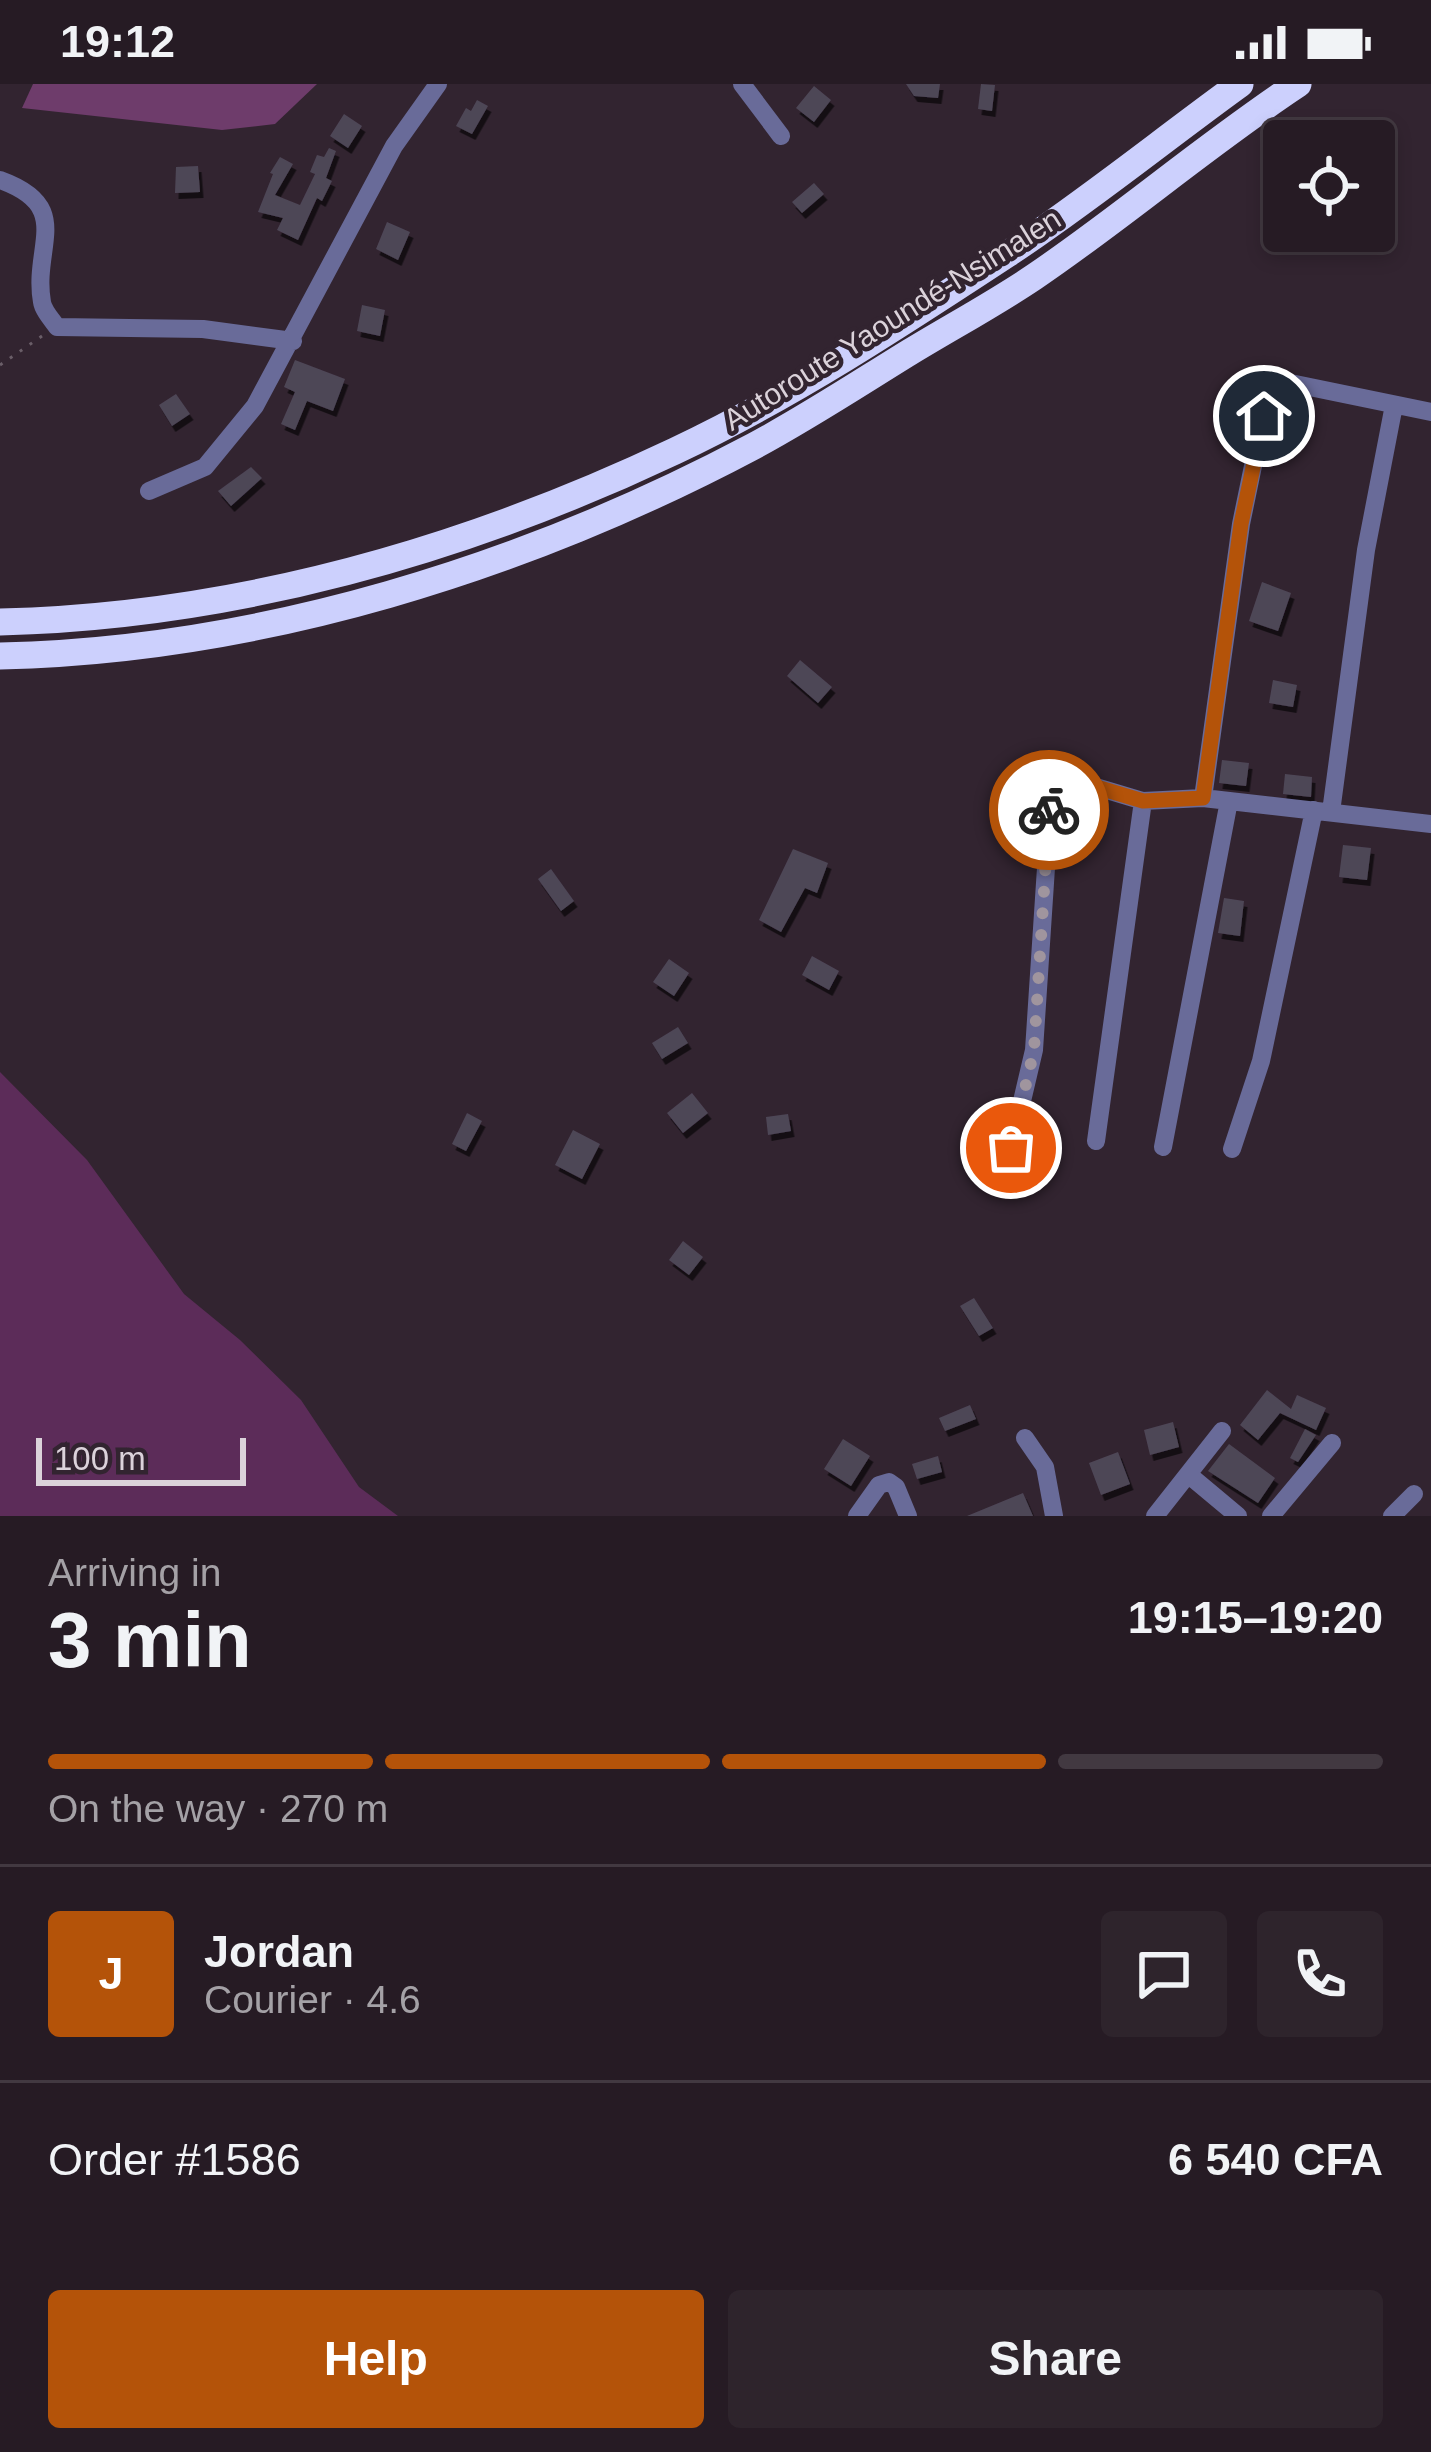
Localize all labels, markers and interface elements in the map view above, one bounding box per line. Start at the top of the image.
text: 19:12 [60,16,175,67]
map controls [1263,120,1395,252]
button: locate [1263,120,1395,252]
street label: Autoroute Yaoundé-Nsimalen [718,201,1066,437]
pin [1213,365,1315,467]
icon: home [1231,383,1297,449]
courier [989,750,1109,870]
icon: bike [1016,777,1082,843]
pin [960,1097,1062,1199]
icon: bag [978,1115,1044,1181]
scale bar [36,1432,246,1485]
text: 100 m [54,1440,146,1477]
text: Arriving in [48,1551,221,1594]
text: 19:15–19:20 [1128,1592,1383,1643]
text: 3 min [48,1596,252,1684]
text: On the way · 270 m [48,1787,388,1830]
button: chat [1101,1911,1227,2037]
button: phone [1257,1911,1383,2037]
text: Jordan [204,1926,354,1977]
text: J [98,1948,124,1999]
text: Courier · 4.6 [204,1978,421,2021]
text: Order #1586 [48,2134,301,2185]
text: 6 540 CFA [1168,2134,1383,2185]
button: Help [48,2290,704,2428]
button: Share [728,2290,1383,2428]

